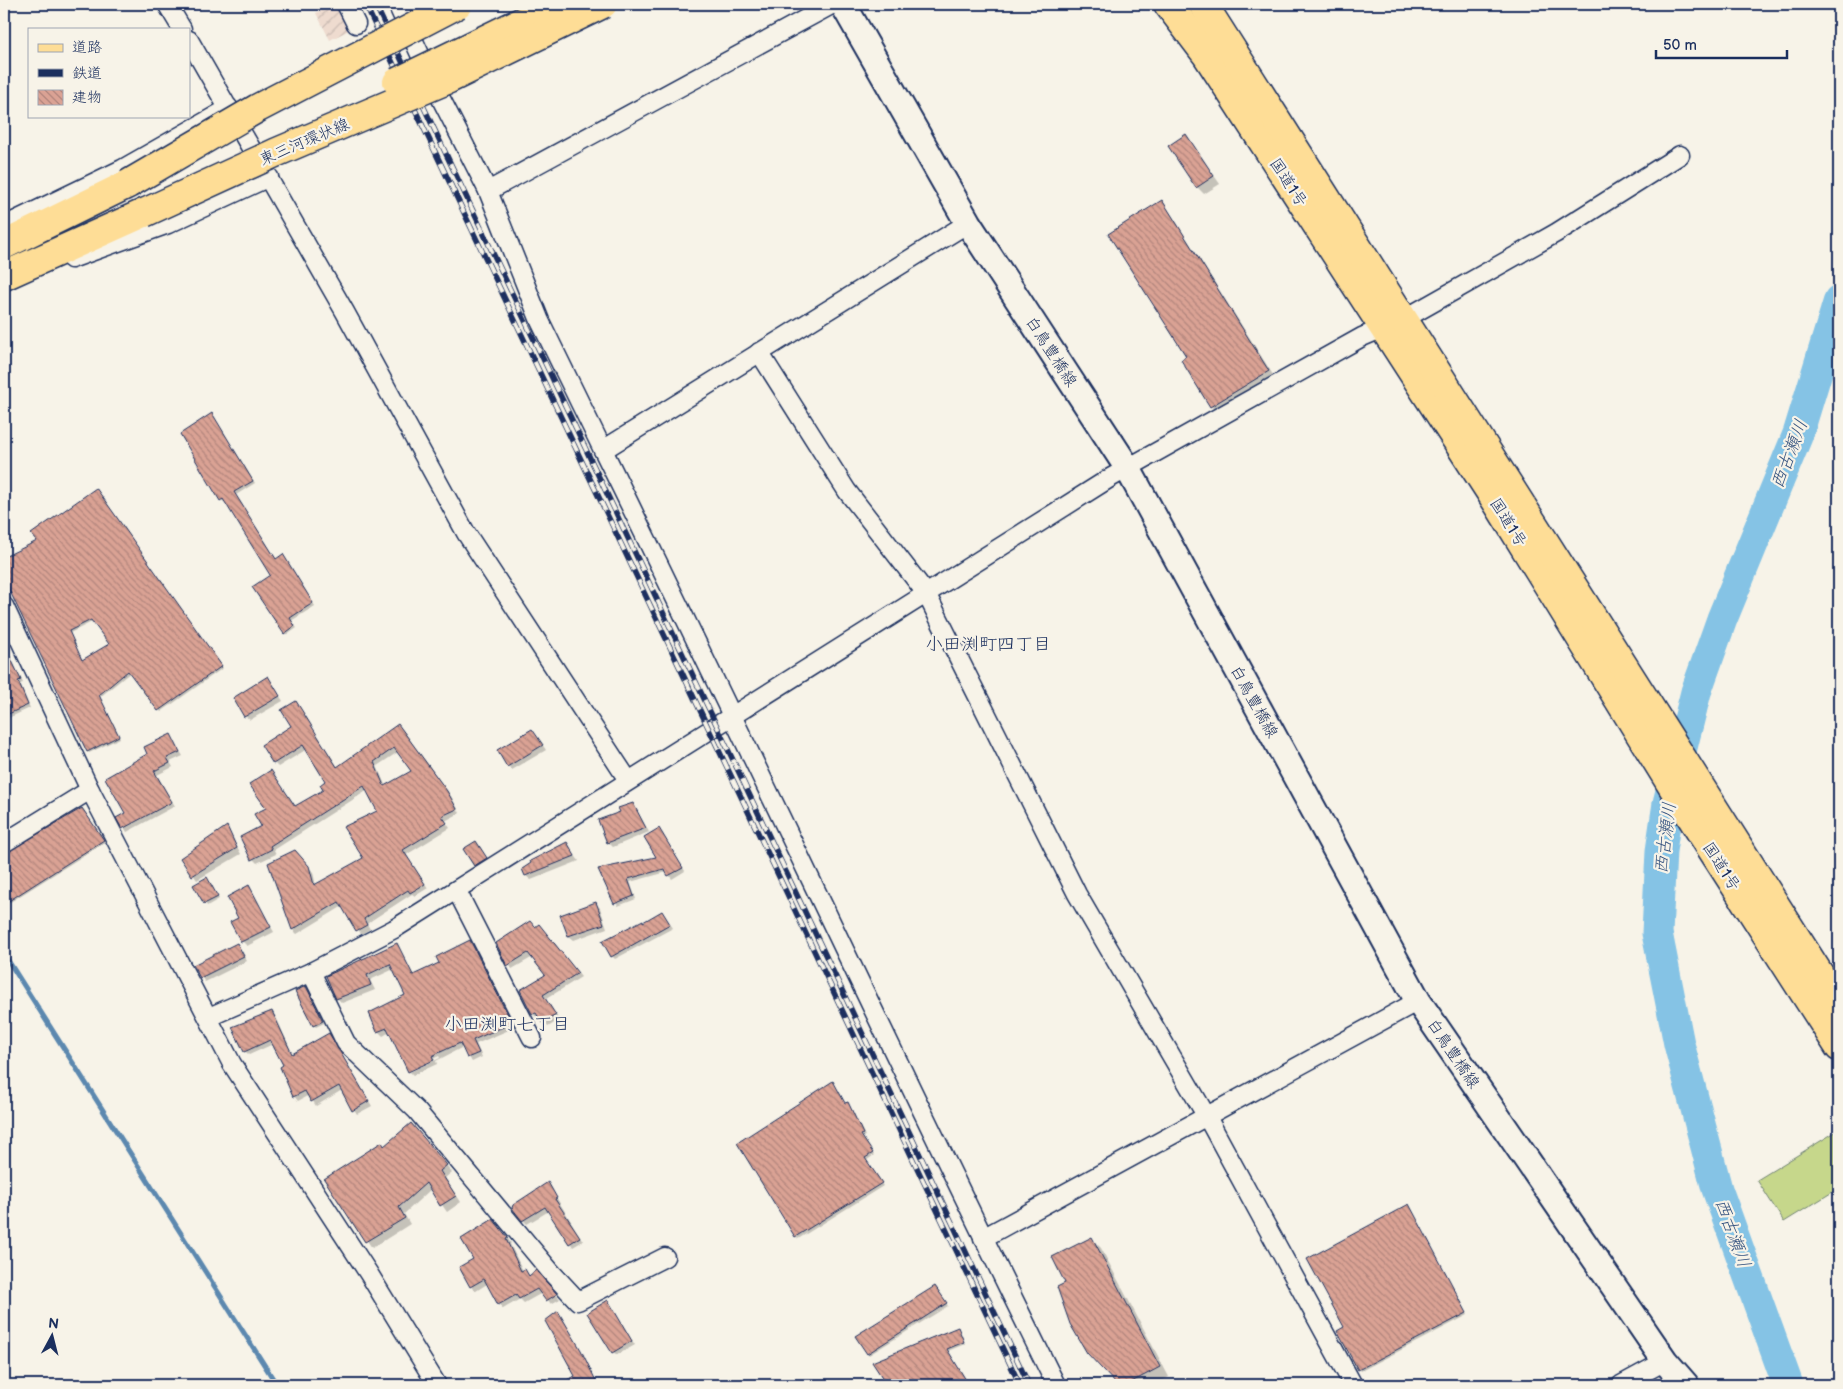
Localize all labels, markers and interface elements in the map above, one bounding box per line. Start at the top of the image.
legend [28,28,190,118]
scale bar [1656,28,1787,60]
text: 50 m [1663,36,1697,55]
text: 道路 [72,38,102,57]
text: 鉄道 [72,64,102,83]
text: 建物 [72,88,102,107]
street label: 東三河環状線 [257,115,352,170]
street label: 国道1号 [1265,155,1310,211]
street label: 白鳥豊橋線 [1021,313,1080,391]
water label: 西古瀬川 [1767,417,1812,492]
street label: 国道1号 [1485,495,1530,551]
district label: 小田渕町四丁目 [925,634,1051,655]
street label: 白鳥豊橋線 [1226,662,1281,741]
water label: 西古瀬川 [1651,801,1680,875]
street label: 国道1号 [1698,839,1743,895]
district label: 小田渕町七丁目 [444,1014,570,1035]
street label: 白鳥豊橋線 [1423,1015,1483,1092]
water label: 西古瀬川 [1710,1196,1755,1271]
north arrow [28,1312,78,1362]
text: N [47,1315,60,1333]

